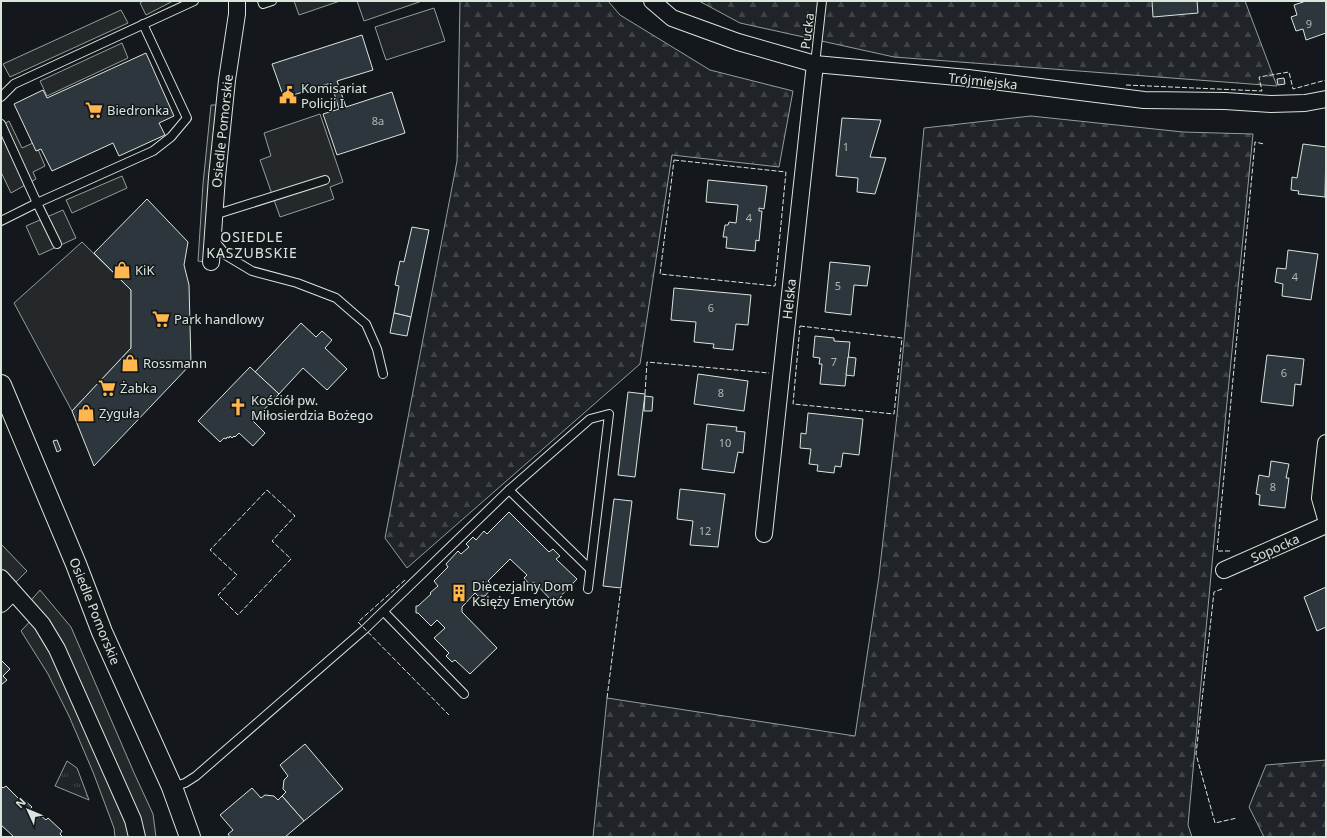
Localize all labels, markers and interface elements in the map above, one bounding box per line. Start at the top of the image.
street label: Pucka [796,12,818,50]
house number: 9 [1306,16,1312,31]
street label: Trójmiejska [947,68,1019,94]
street label: Osiedle Pomorskie [207,73,237,189]
place label: Komisariat Policji I [301,79,367,112]
public building icon: Komisariat Policji I [278,85,298,105]
supermarket icon: Biedronka [84,100,104,120]
place label: Biedronka [107,101,169,119]
house number: 8a [372,113,384,128]
house number: 1 [843,139,849,154]
house number: 4 [746,210,753,225]
district label: OSIEDLE KASZUBSKIE [206,227,298,262]
shop icon: KiK [112,260,132,280]
place label: KiK [135,261,155,279]
house number: 4 [1292,269,1299,284]
street label: Helska [778,278,800,320]
house number: 5 [835,278,841,293]
house number: 6 [708,300,714,315]
supermarket icon: Park handlowy [151,309,171,329]
place label: Park handlowy [174,310,264,328]
shop icon: Rossmann [120,353,140,373]
place label: Rossmann [143,354,207,372]
house number: 7 [831,354,837,369]
house number: 6 [1281,365,1287,380]
supermarket icon: Żabka [97,378,117,398]
place label: Żabka [120,379,157,397]
house number: 8 [718,385,724,400]
place label: Kościół pw. Miłosierdzia Bożego [251,391,373,424]
church icon: Kościół pw. Miłosierdzia Bożego [228,397,248,417]
shop icon: Zyguła [76,403,96,423]
place label: Zyguła [99,404,140,422]
house number: 10 [719,435,731,450]
house number: 8 [1270,479,1276,494]
house number: 12 [699,523,711,538]
street label: Sopocka [1248,529,1302,567]
street label: Osiedle Pomorskie [65,555,125,667]
place label: Diecezjalny Dom Księży Emerytów [472,577,575,610]
building icon: Diecezjalny Dom Księży Emerytów [449,583,469,603]
north arrow [8,790,48,830]
text: N [12,794,29,811]

